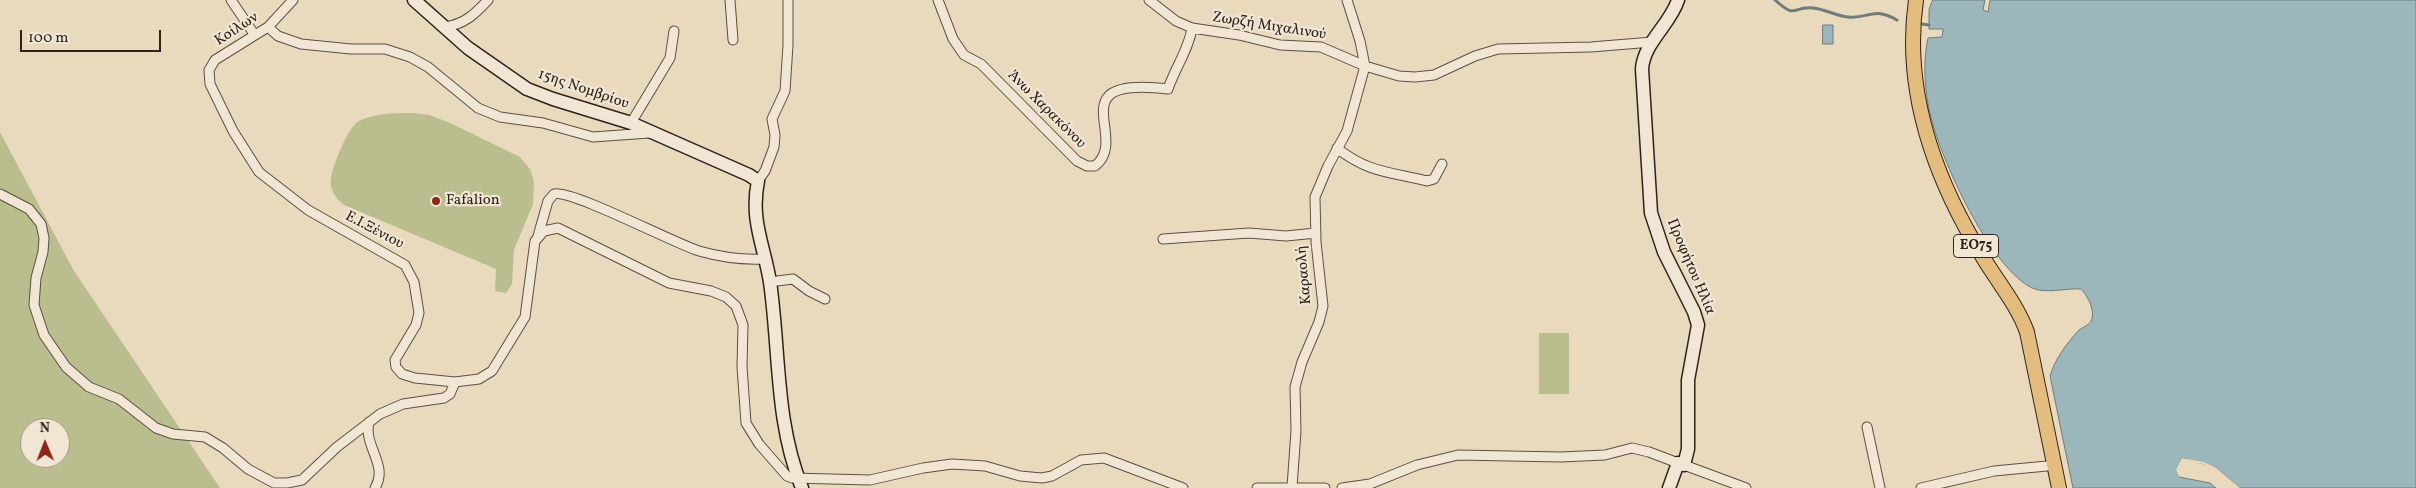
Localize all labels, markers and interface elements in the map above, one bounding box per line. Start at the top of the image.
street label: Κοίλων [212,9,262,51]
street label: Ζωρζή Μιχαλινού [1211,9,1327,45]
scale bar [22,20,164,52]
text: 100 m [28,28,68,49]
street label: 15ης Νομβρίου [535,66,631,114]
street label: Άνω Χαρακόνου [1003,67,1089,153]
place label: Fafalion [446,192,500,210]
marker: Fafalion [430,195,442,207]
street label: Ε.Ι.Ξένιου [342,208,406,254]
street label: Προφήτου Ηλία [1662,216,1718,318]
road number: ΕΟ75 [1954,235,1998,258]
street label: Καραολή [1293,245,1317,305]
north arrow [20,418,70,468]
text: N [39,419,50,438]

